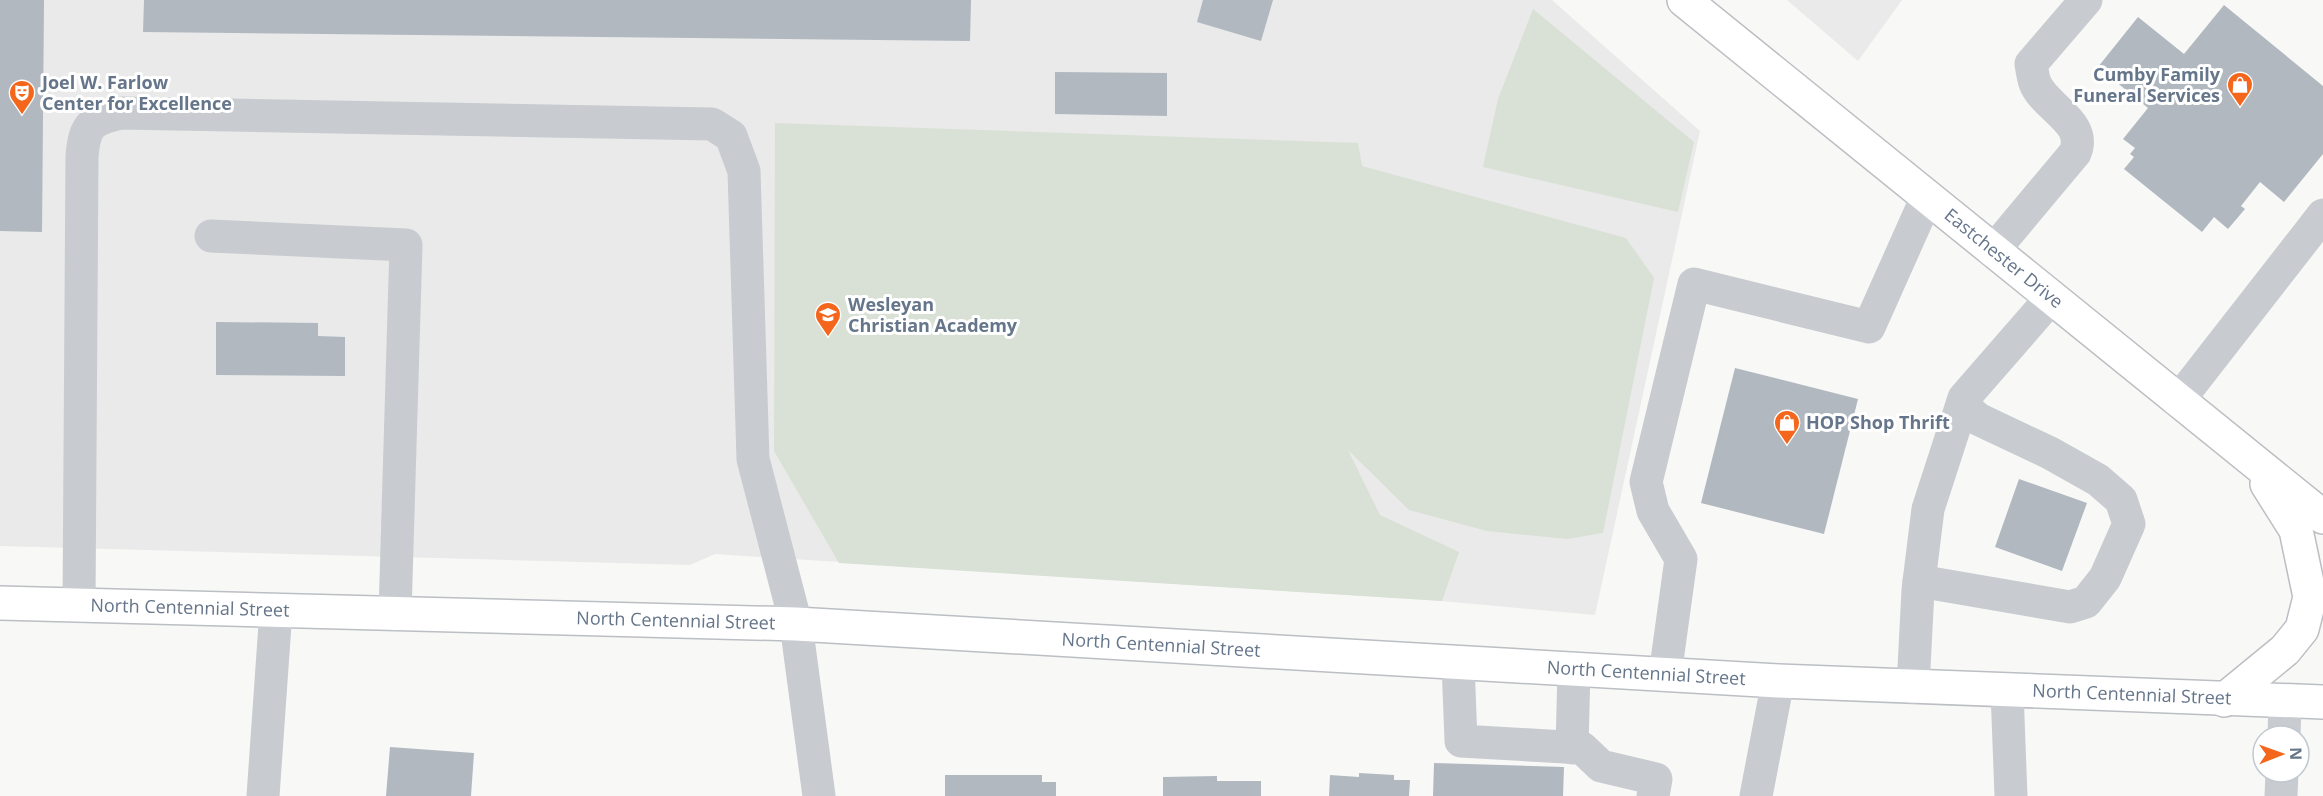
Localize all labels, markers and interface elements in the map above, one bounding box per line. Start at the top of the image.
place label: Cumby Family Funeral Services [2073,62,2221,107]
place label: Joel W. Farlow Center for Excellence [40,70,232,115]
shop icon: Cumby Family Funeral Services [2225,70,2255,108]
theatre icon: Joel W. Farlow Center for Excellence [7,78,37,116]
street label: Eastchester Drive [1940,202,2068,313]
place label: Wesleyan Christian Academy [848,292,1018,337]
school or university icon: Wesleyan Christian Academy [813,300,843,338]
shop icon: HOP Shop Thrift [1772,408,1802,446]
place label: HOP Shop Thrift [1806,410,1950,434]
street label: North Centennial Street [90,592,290,622]
street label: North Centennial Street [576,605,776,634]
street label: North Centennial Street [1061,626,1261,662]
street label: North Centennial Street [1546,655,1746,690]
street label: North Centennial Street [2032,678,2232,709]
north arrow [2251,724,2311,784]
text: N [2285,747,2307,760]

